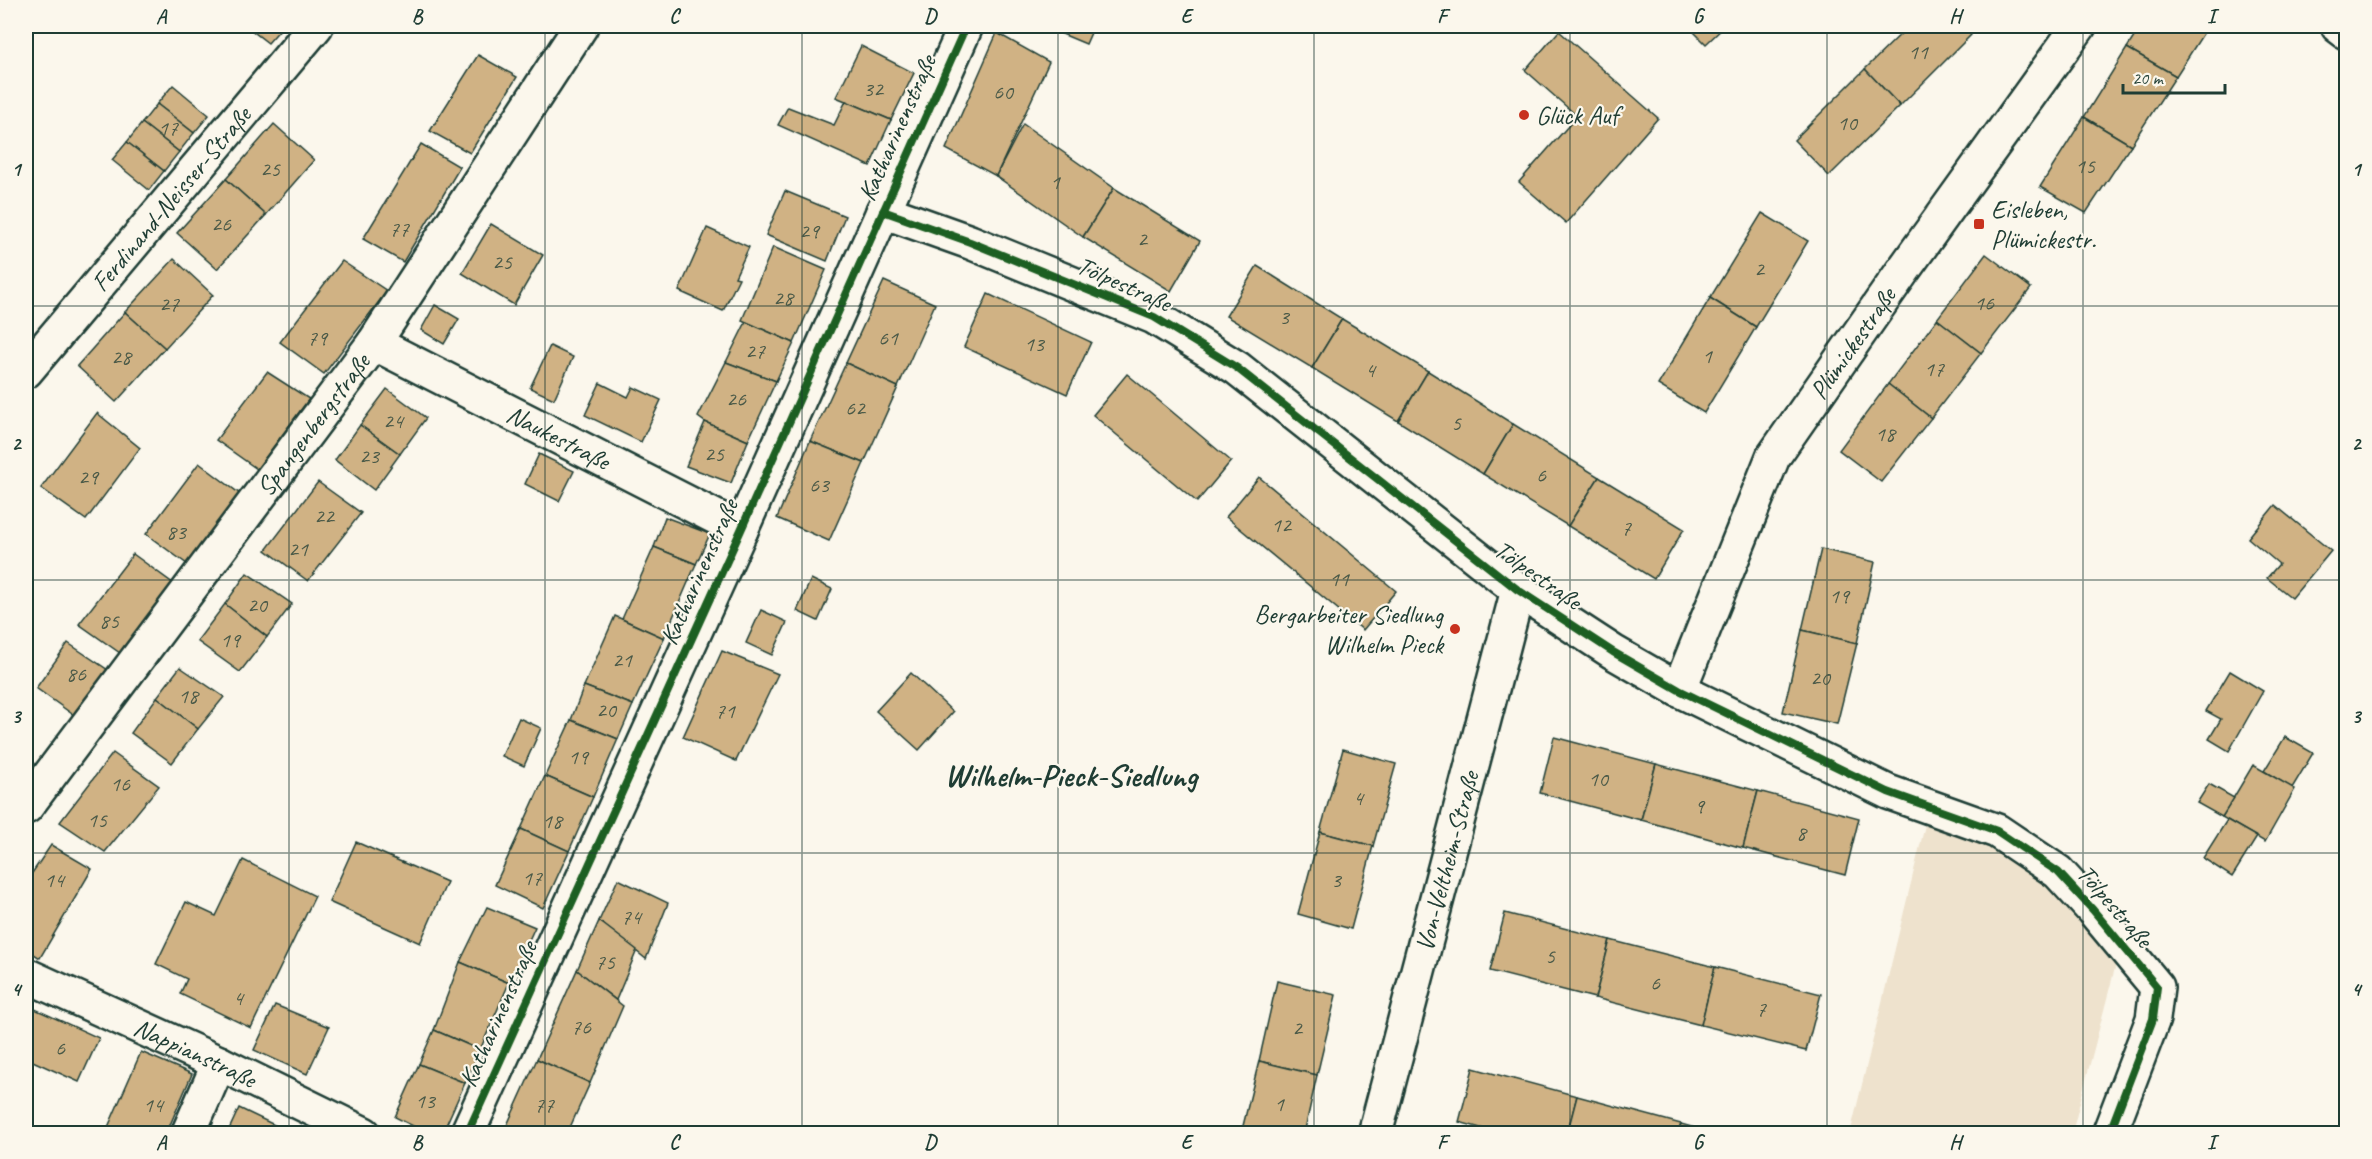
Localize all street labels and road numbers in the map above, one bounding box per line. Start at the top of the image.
street label: Katharinenstraße [850,48,945,206]
street label: Ferdinand-Neisser-Straße [84,98,260,298]
street label: Tölpestraße [1072,249,1179,320]
street label: Plümickestraße [1802,279,1904,406]
street label: Spangenbergstraße [249,345,379,503]
street label: Naukestraße [501,397,618,478]
street label: Katharinenstraße [652,492,747,650]
street label: Tölpestraße [1488,533,1590,619]
street label: Von-Veltheim-Straße [1407,765,1487,955]
street label: Tölpestraße [2070,858,2162,956]
street label: Katharinenstraße [451,934,546,1092]
street label: Nappianstraße [129,1010,264,1096]

